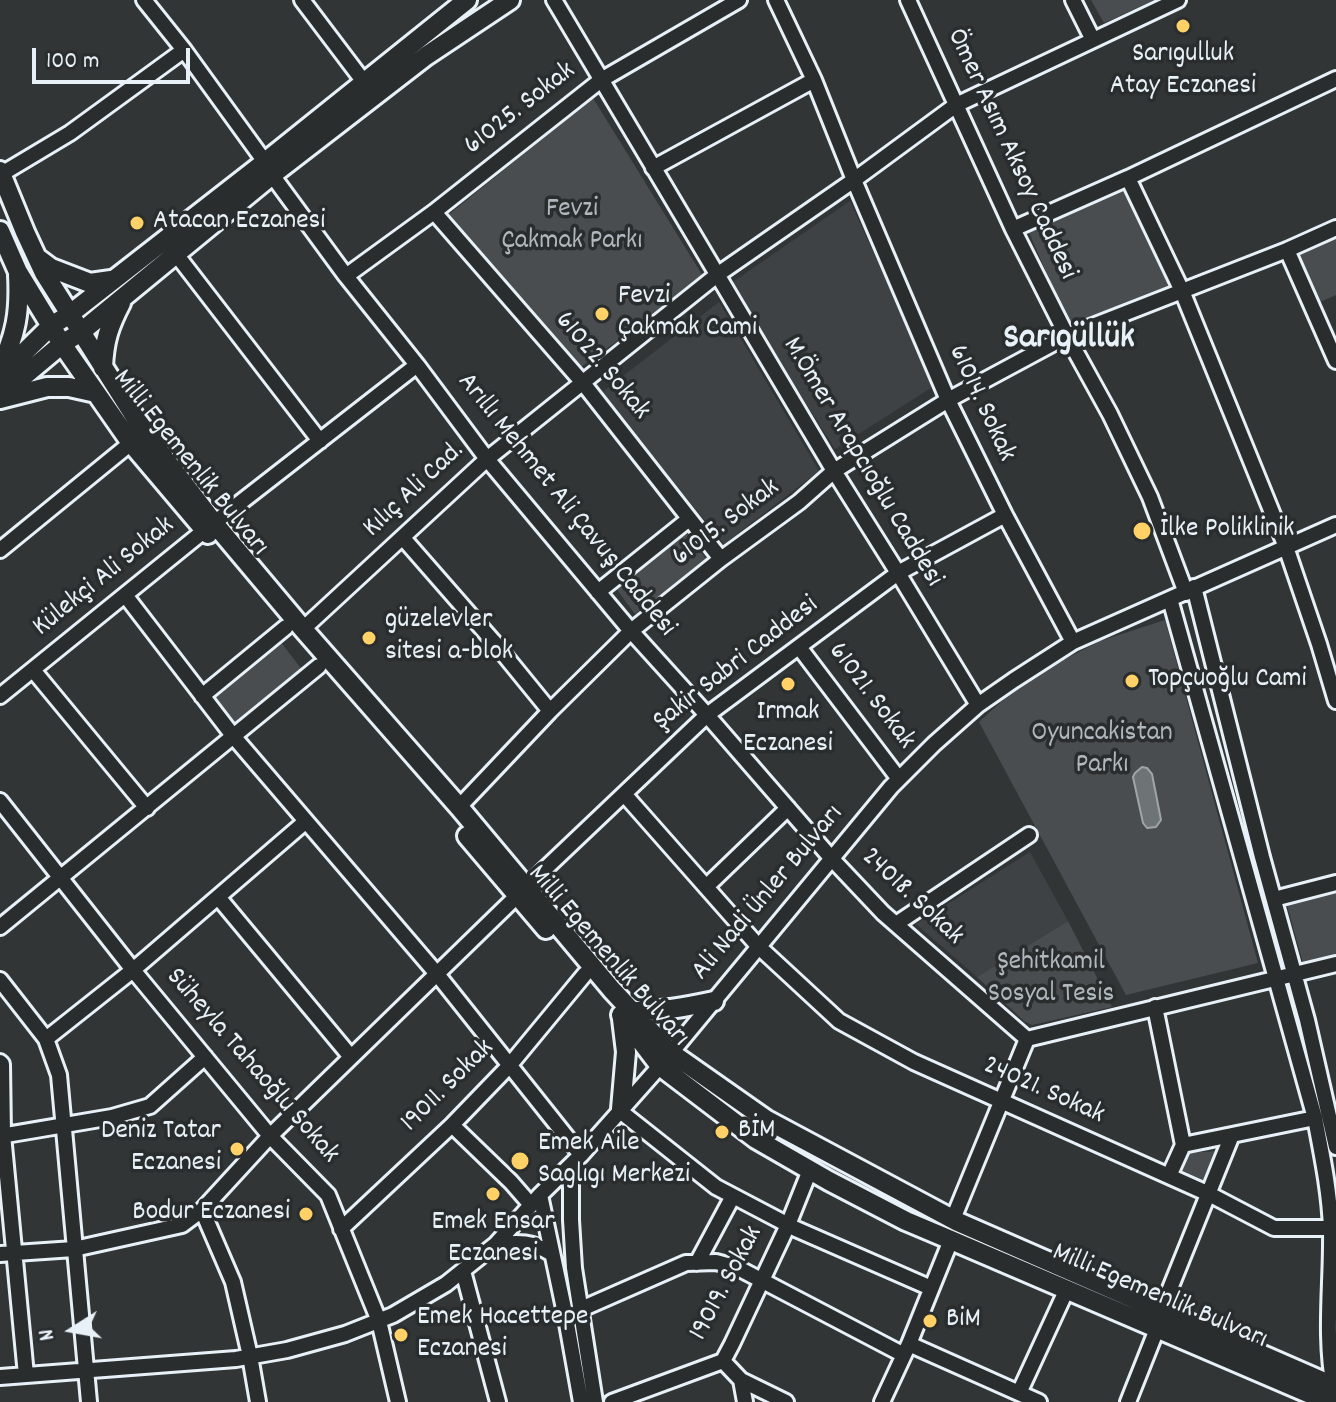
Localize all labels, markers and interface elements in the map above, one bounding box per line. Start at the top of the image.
marker: Sarıgulluk Atay Eczanesi [1174,17,1192,35]
street label: Ömer Asım Aksoy Caddesi [937,24,1083,286]
scale bar [36,32,194,82]
place label: Sarıgulluk Atay Eczanesi [1110,39,1256,105]
text: 100 m [46,45,99,79]
street label: 61025. Sokak [459,56,583,164]
park label: Fevzi Çakmak Parkı [502,194,642,260]
place label: Atacan Eczanesi [153,206,325,240]
marker: Atacan Eczanesi [128,214,146,232]
place label: Fevzi Çakmak Cami [618,281,757,347]
marker: Fevzi Çakmak Cami [593,305,611,323]
street label: 61022. Sokak [546,306,656,428]
district label: Sarıgüllük [1003,319,1135,363]
street label: M.Ömer Arapcıoğlu Caddesi [773,332,949,594]
street label: 61014. Sokak [938,340,1022,468]
street label: Milli Egemenlik Bulvarı [104,364,274,564]
street label: Arıllı Mehmet Ali Çavuş Caddesi [448,367,682,645]
street label: Kılıç Ali Cad. [358,436,472,546]
street label: 61015. Sokak [667,473,787,575]
street label: Külekçi Ali Sokak [27,511,183,645]
place label: İlke Poliklinik [1160,514,1294,548]
marker: İlke Poliklinik [1131,520,1153,542]
street label: Şakir Sabri Caddesi [648,590,826,740]
place label: güzelevler sitesi a-blok [385,605,513,671]
marker: güzelevler sitesi a-blok [360,629,378,647]
street label: 61021. Sokak [819,637,921,757]
place label: Topçuoğlu Cami [1148,664,1307,698]
marker: Topçuoğlu Cami [1123,672,1141,690]
marker: Irmak Eczanesi [779,675,797,693]
place label: Irmak Eczanesi [743,697,833,763]
park label: Oyuncakistan Parkı [1031,718,1173,784]
street label: Ali Nadi Ünler Bulvarı [686,799,852,989]
street label: 24018. Sokak [853,842,969,954]
street label: Milli Egemenlik Bulvarı [519,859,695,1055]
park label: Şehitkamil Sosyal Tesis [988,947,1114,1013]
street label: Süheyla Tahaoğlu Sokak [157,962,345,1172]
street label: 19011. Sokak [395,1033,503,1141]
street label: 24021. Sokak [977,1050,1109,1134]
place label: BİM [738,1115,776,1149]
place label: Deniz Tatar Eczanesi [101,1116,221,1182]
marker: BİM [713,1123,731,1141]
place label: Emek Aile Saglıgı Merkezi [538,1128,690,1194]
marker: Deniz Tatar Eczanesi [228,1140,246,1158]
marker: Emek Aile Saglıgı Merkezi [509,1150,531,1172]
marker: Emek Ensar Eczanesi [484,1185,502,1203]
place label: Bodur Eczanesi [132,1197,290,1231]
marker: Bodur Eczanesi [297,1205,315,1223]
place label: Emek Ensar Eczanesi [431,1207,555,1273]
street label: 19019. Sokak [684,1221,772,1347]
street label: Milli Egemenlik Bulvarı [1046,1238,1272,1358]
north arrow [32,1290,112,1370]
place label: Emek Hacettepe Eczanesi [417,1302,588,1368]
place label: BiM [946,1304,981,1338]
marker: BiM [921,1312,939,1330]
text: N [32,1326,64,1343]
marker: Emek Hacettepe Eczanesi [392,1326,410,1344]

